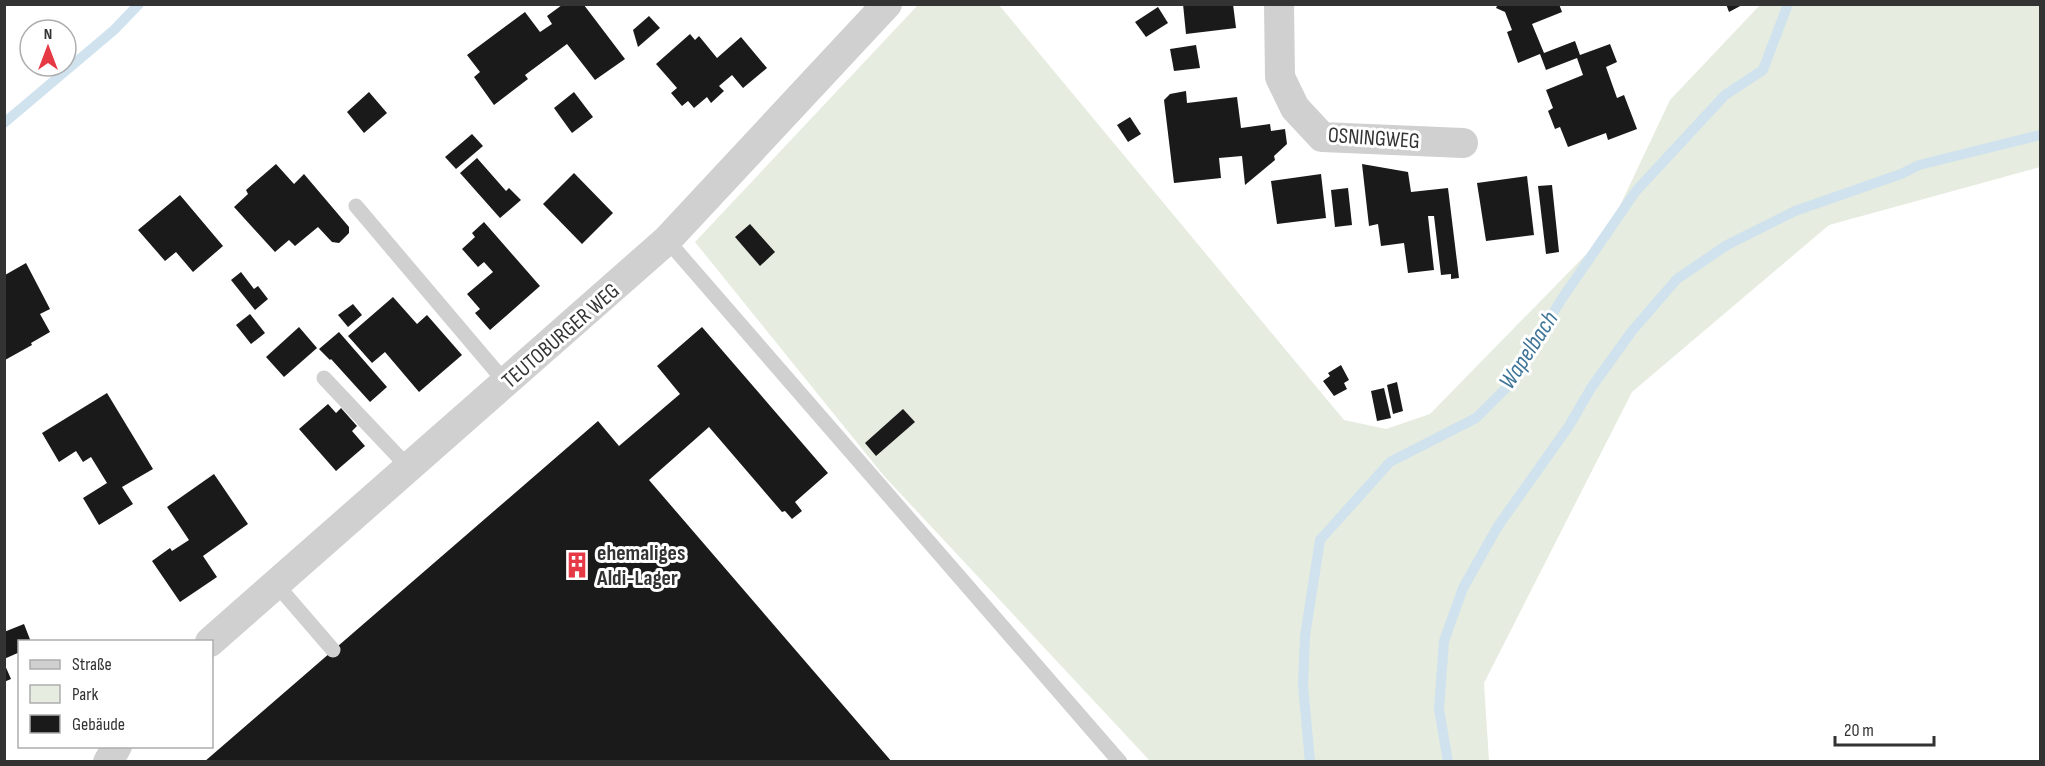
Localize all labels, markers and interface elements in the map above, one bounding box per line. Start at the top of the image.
north arrow [18,18,78,78]
text: N [44,25,52,44]
street label: OSNINGWEG [1327,122,1421,155]
street label: TEUTOBURGER WEG [497,278,625,394]
water label: Wapelbach [1493,306,1564,395]
place label: ehemaliges Aldi-Lager [596,540,685,592]
building icon: ehemaliges Aldi-Lager [562,550,592,580]
legend [18,640,213,748]
text: Straße [72,654,112,675]
text: Park [72,684,98,705]
scale bar [1835,709,1934,747]
text: Gebäude [72,714,125,735]
text: 20 m [1844,720,1874,741]

